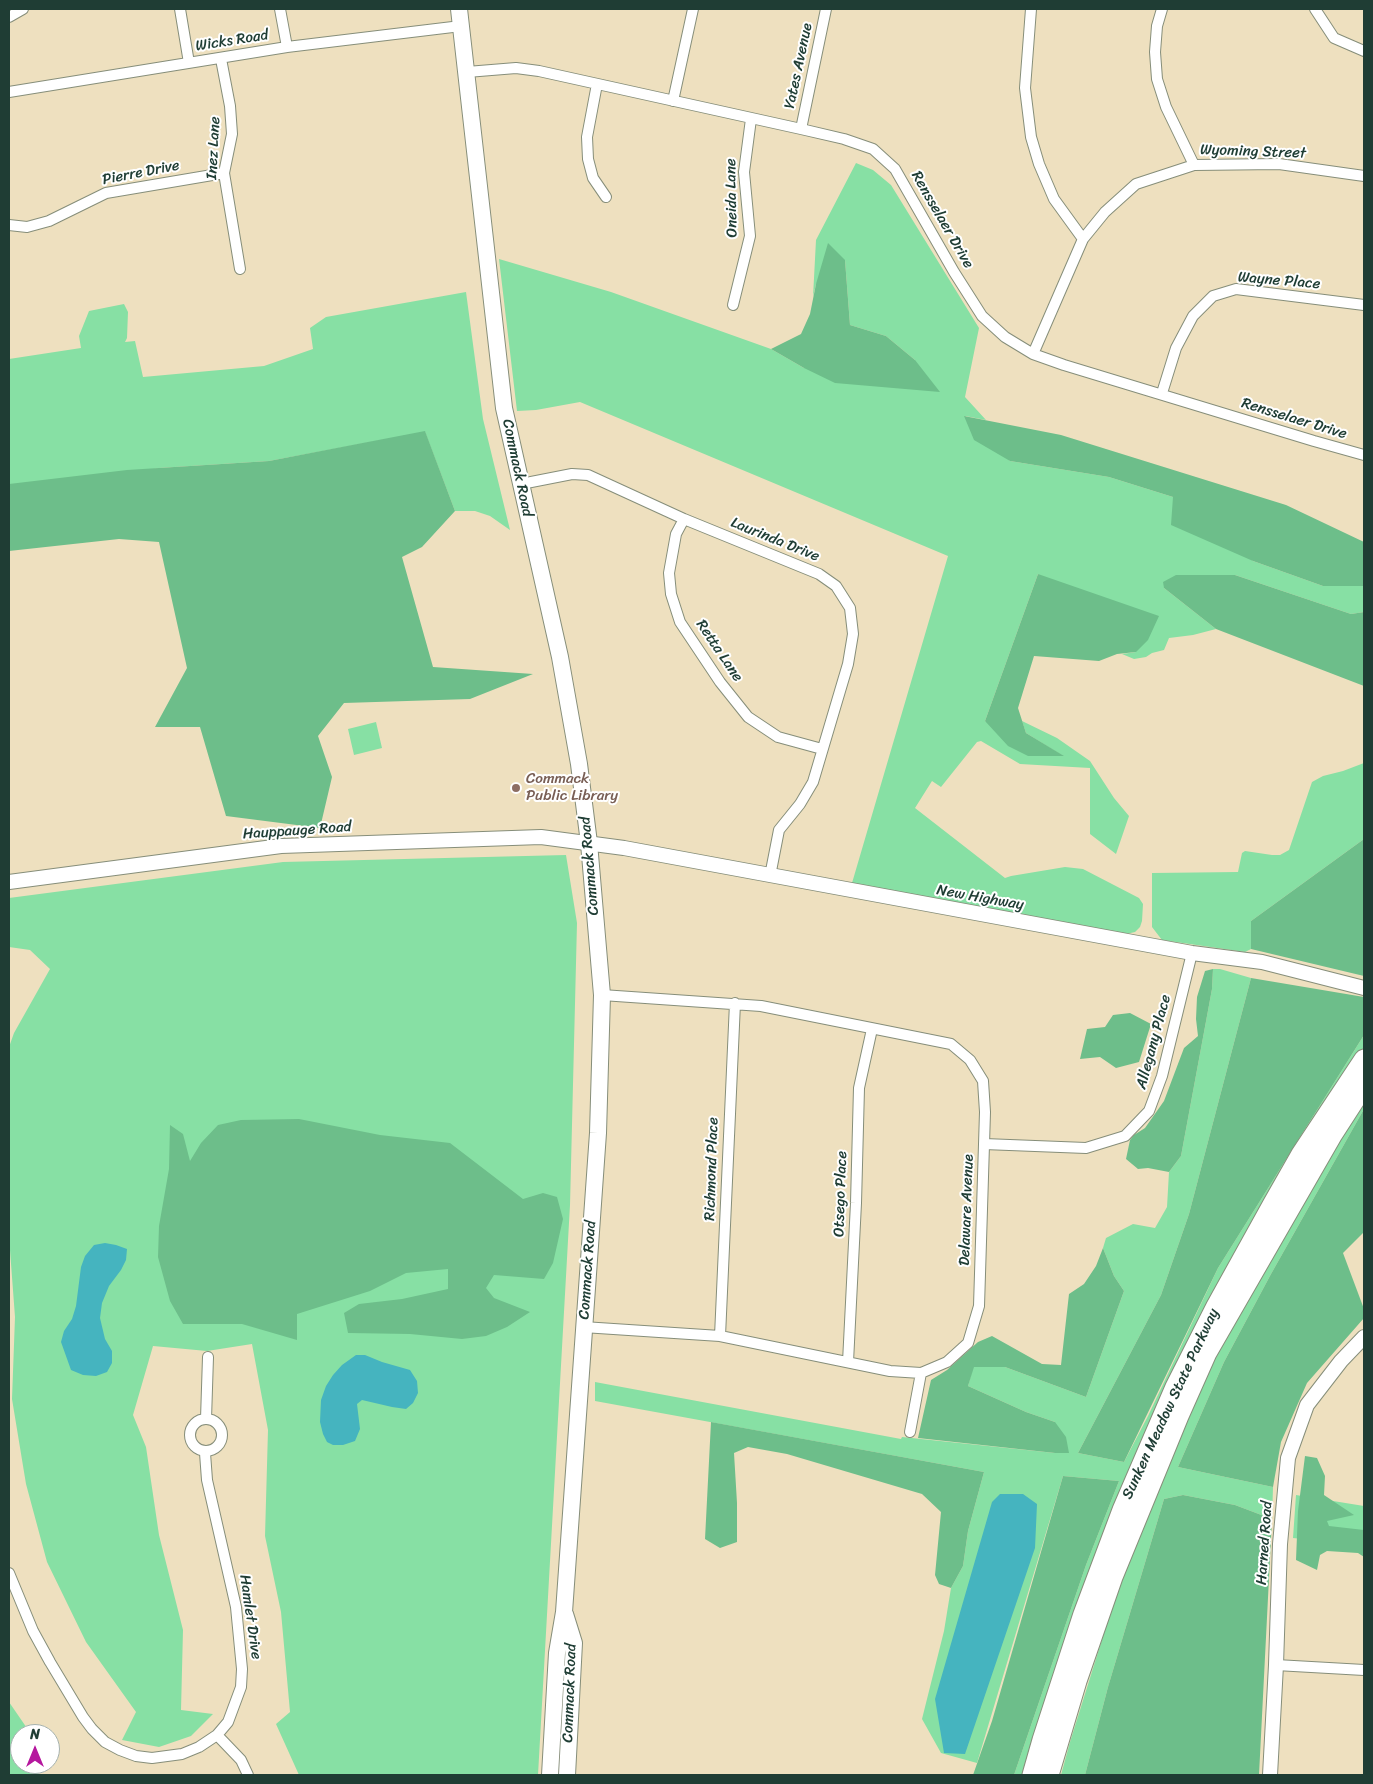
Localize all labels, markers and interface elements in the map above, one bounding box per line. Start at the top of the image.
street label: Yates Avenue [781,22,817,110]
street label: Wicks Road [194,26,270,56]
street label: Inez Lane [203,116,225,180]
street label: Wyoming Street [1200,141,1306,163]
street label: Pierre Drive [101,157,181,189]
street label: Oneida Lane [722,158,742,238]
street label: Rensselaer Drive [907,168,977,272]
street label: Wayne Place [1237,268,1321,294]
street label: Rensselaer Drive [1239,394,1349,444]
street label: Commack Road [498,418,536,518]
street label: Laurinda Drive [728,514,822,566]
street label: Retta Lane [692,617,746,685]
place label: Commack Public Library [526,770,618,805]
marker: Commack Public Library [510,782,522,794]
street label: Commack Road [577,816,603,916]
street label: Hauppauge Road [242,818,352,844]
street label: New Highway [935,881,1025,915]
street label: Allegany Place [1133,993,1175,1091]
street label: Richmond Place [701,1117,723,1221]
street label: Otsego Place [831,1151,851,1237]
street label: Delaware Avenue [956,1154,978,1266]
street label: Commack Road [576,1220,600,1320]
street label: Sunken Meadow State Parkway [1119,1306,1223,1502]
street label: Harned Road [1253,1500,1277,1586]
street label: Hamlet Drive [235,1573,265,1661]
street label: Commack Road [559,1643,581,1743]
text: N [30,1722,40,1747]
north arrow [10,1724,60,1774]

